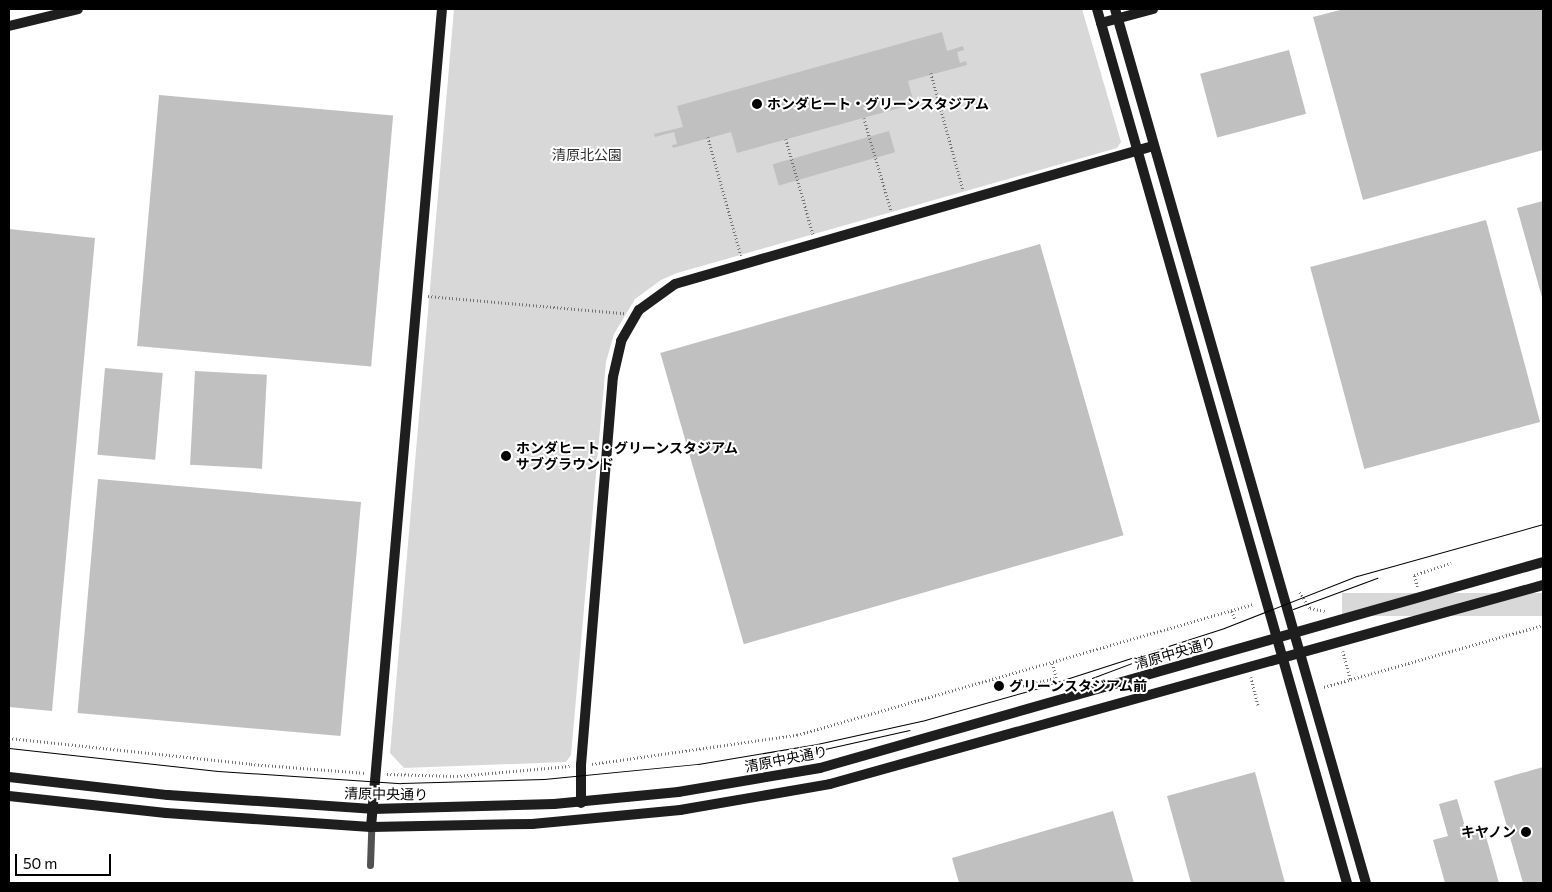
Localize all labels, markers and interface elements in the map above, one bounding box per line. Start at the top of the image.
place label: ホンダヒート・グリーンスタジアム [767,96,991,112]
marker: ホンダヒート・グリーンスタジアム [751,98,763,110]
park label: 清原北公園 [552,147,622,163]
place label: ホンダヒート・グリーンスタジアム サブグラウンド [516,440,740,472]
marker: ホンダヒート・グリーンスタジアム サブグラウンド [500,450,512,462]
street label: 清原中央通り [1132,633,1218,673]
place label: グリーンスタジアム前 [1009,678,1149,694]
marker: グリーンスタジアム前 [993,680,1005,692]
street label: 清原中央通り [743,743,829,775]
street label: 清原中央通り [344,785,428,803]
place label: キヤノン [1460,824,1516,840]
marker: キヤノン [1520,826,1532,838]
scale bar [18,844,114,876]
text: 50 m [23,854,57,872]

